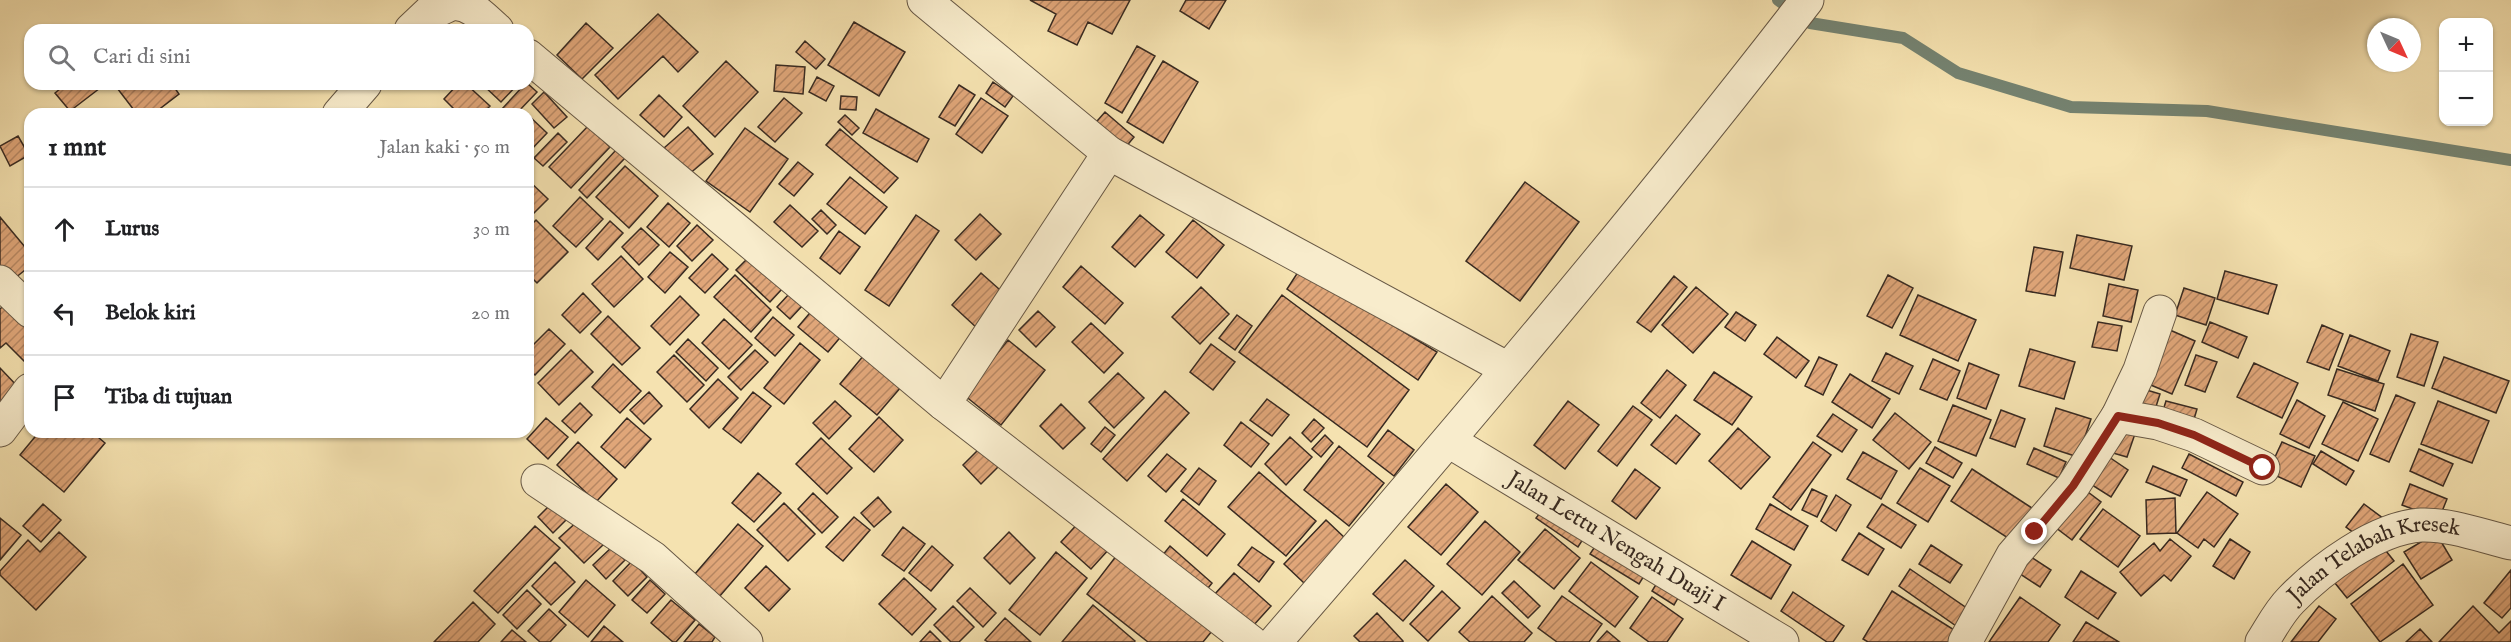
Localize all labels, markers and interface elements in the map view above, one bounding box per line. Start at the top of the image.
north arrow [2367,18,2421,72]
map controls [2439,18,2493,126]
button: + [2439,18,2493,72]
search box [24,24,534,90]
icon: search [45,41,78,74]
text: Cari di sini [93,43,191,71]
button: − [2439,72,2493,126]
text: 1 mnt [48,131,106,164]
text: Jalan kaki · 50 m [379,135,510,160]
icon: ahead [48,213,81,246]
text: Lurus [105,215,159,243]
text: 30 m [473,217,510,242]
icon: left [48,297,81,330]
text: Belok kiri [105,299,196,327]
text: 20 m [471,301,510,326]
icon: arrive [48,381,81,414]
text: Tiba di tujuan [105,383,232,411]
route start [2249,454,2275,480]
street label: Jalan Lettu Nengah Duaji I [1499,464,1730,618]
street label: Jalan Telabah Kresek [2280,511,2463,611]
route end [2021,518,2047,544]

